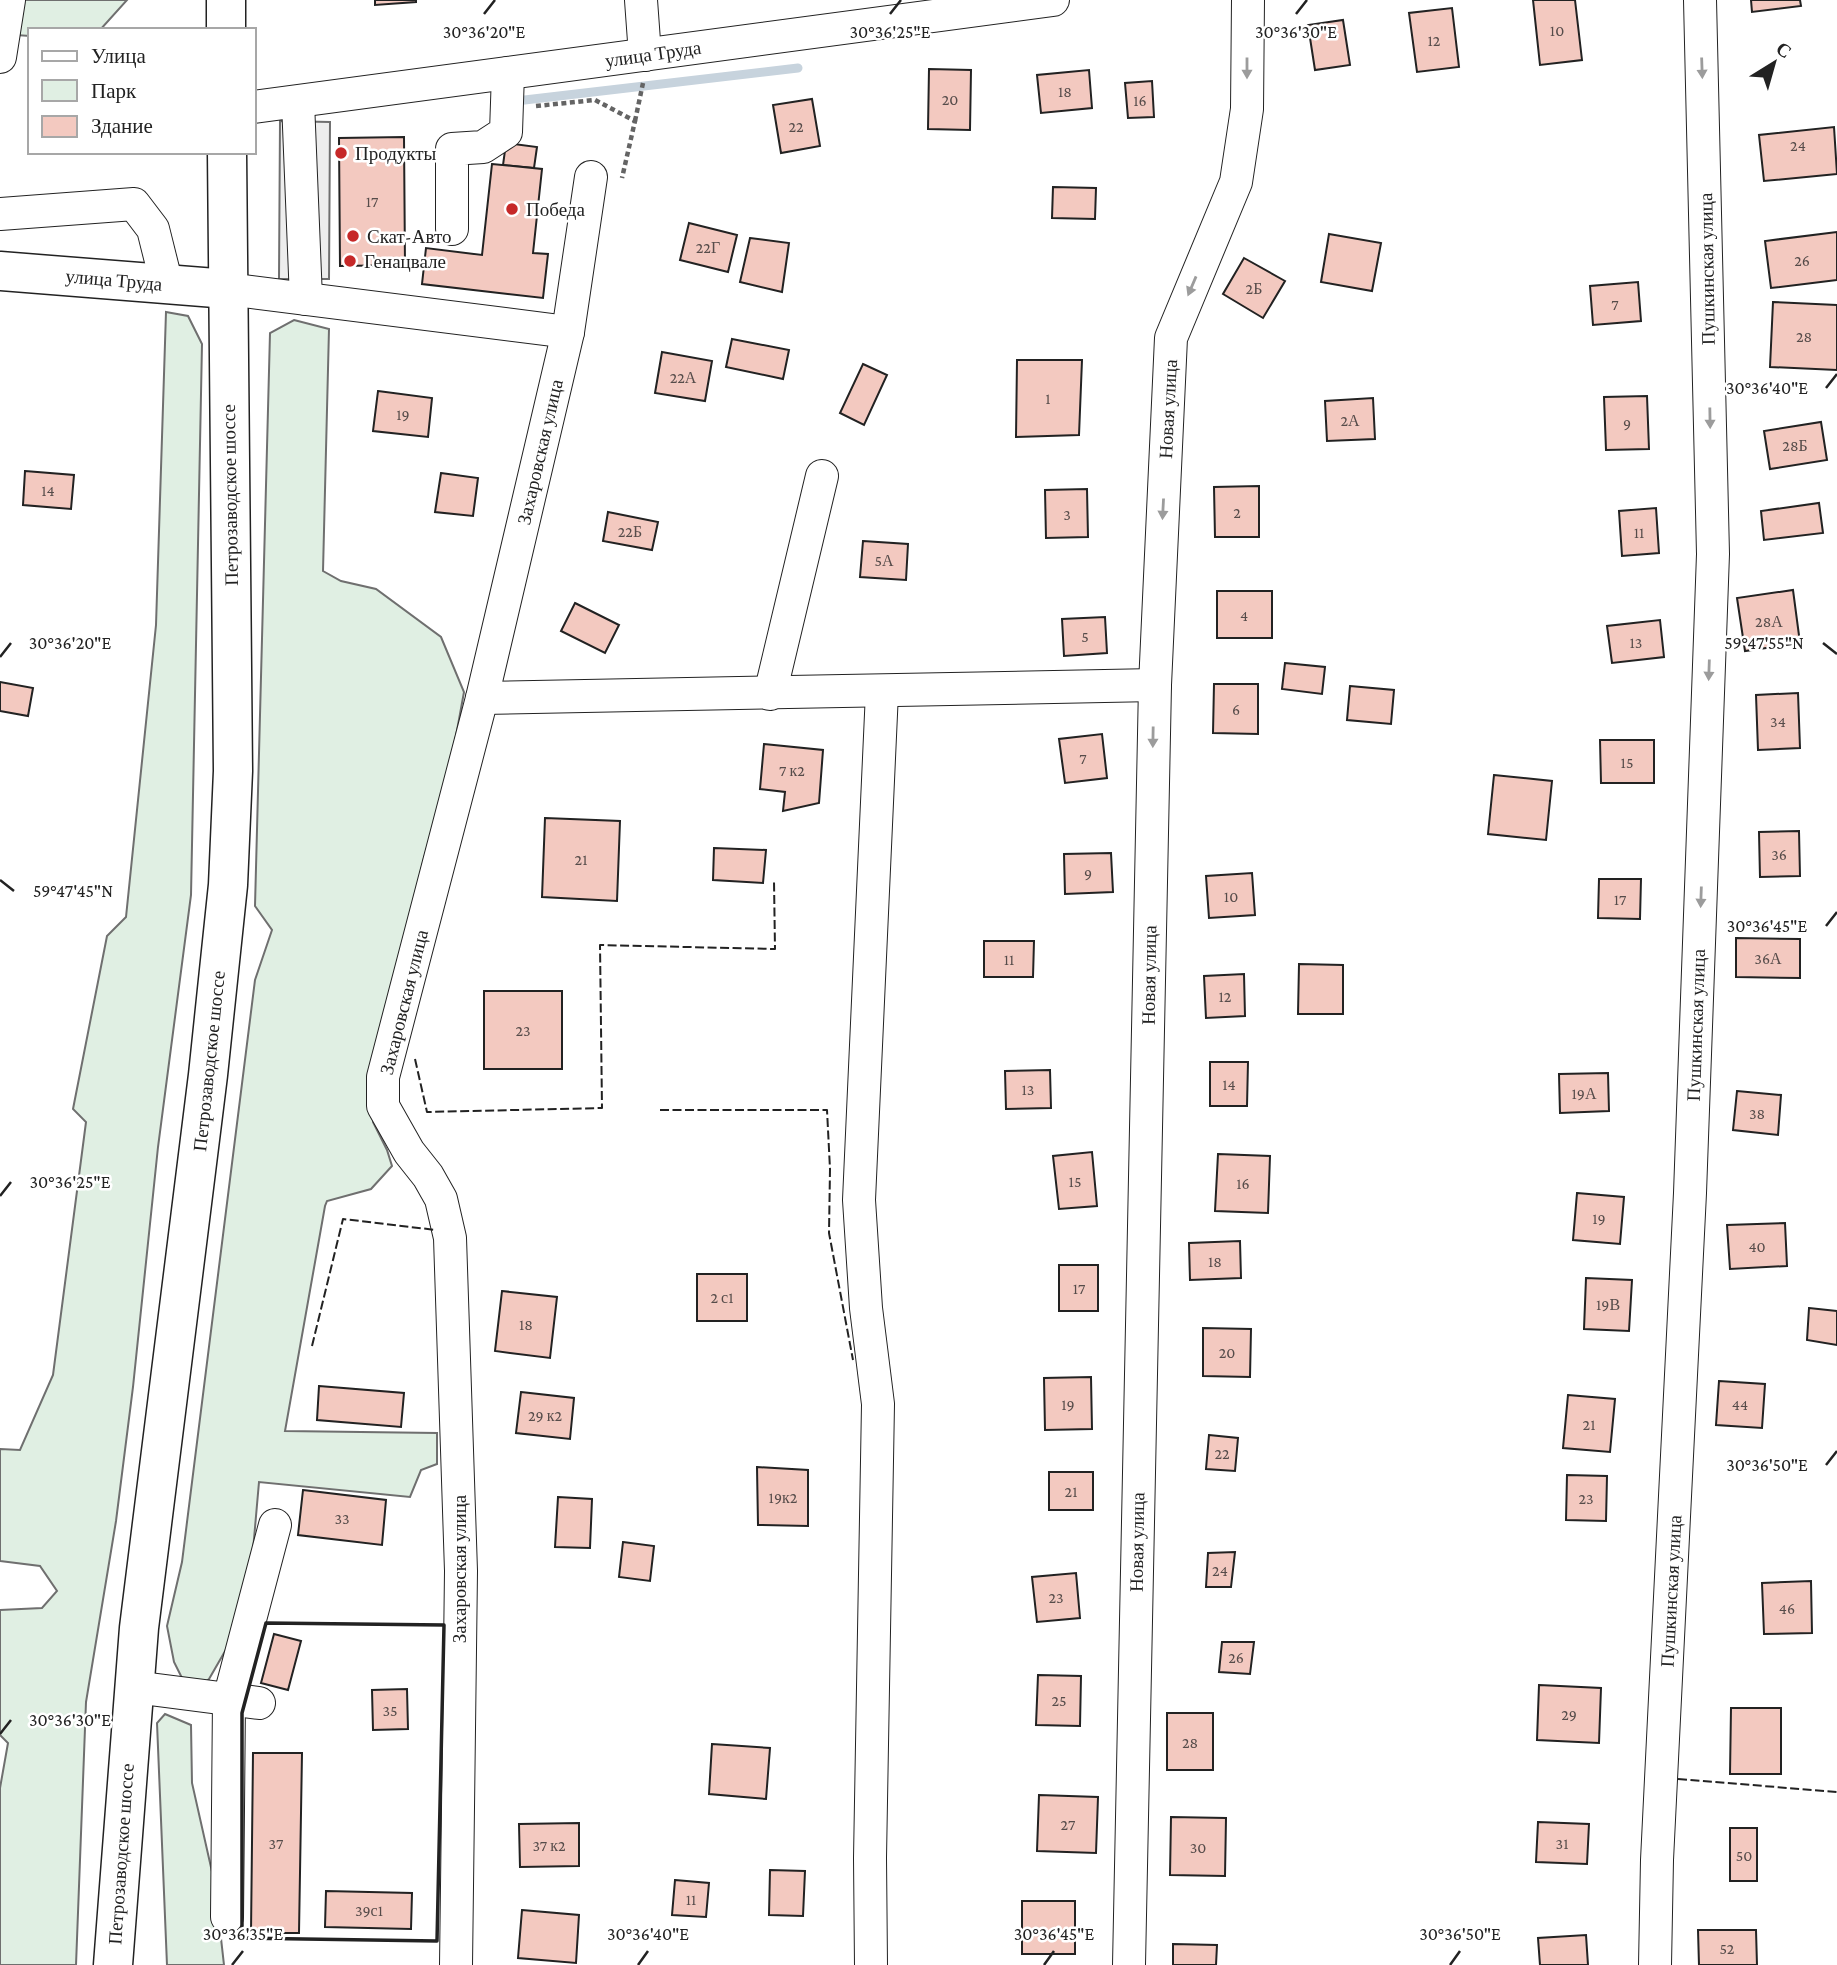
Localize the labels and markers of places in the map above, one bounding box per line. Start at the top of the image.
place label: Продукты [355,143,437,164]
marker: Продукты [333,145,349,161]
place label: Победа [526,199,585,220]
marker: Победа [504,201,520,217]
place label: Скат-Авто [367,226,452,247]
marker: Скат-Авто [345,228,361,244]
place label: Генацвале [364,251,446,272]
marker: Генацвале [342,253,358,269]

